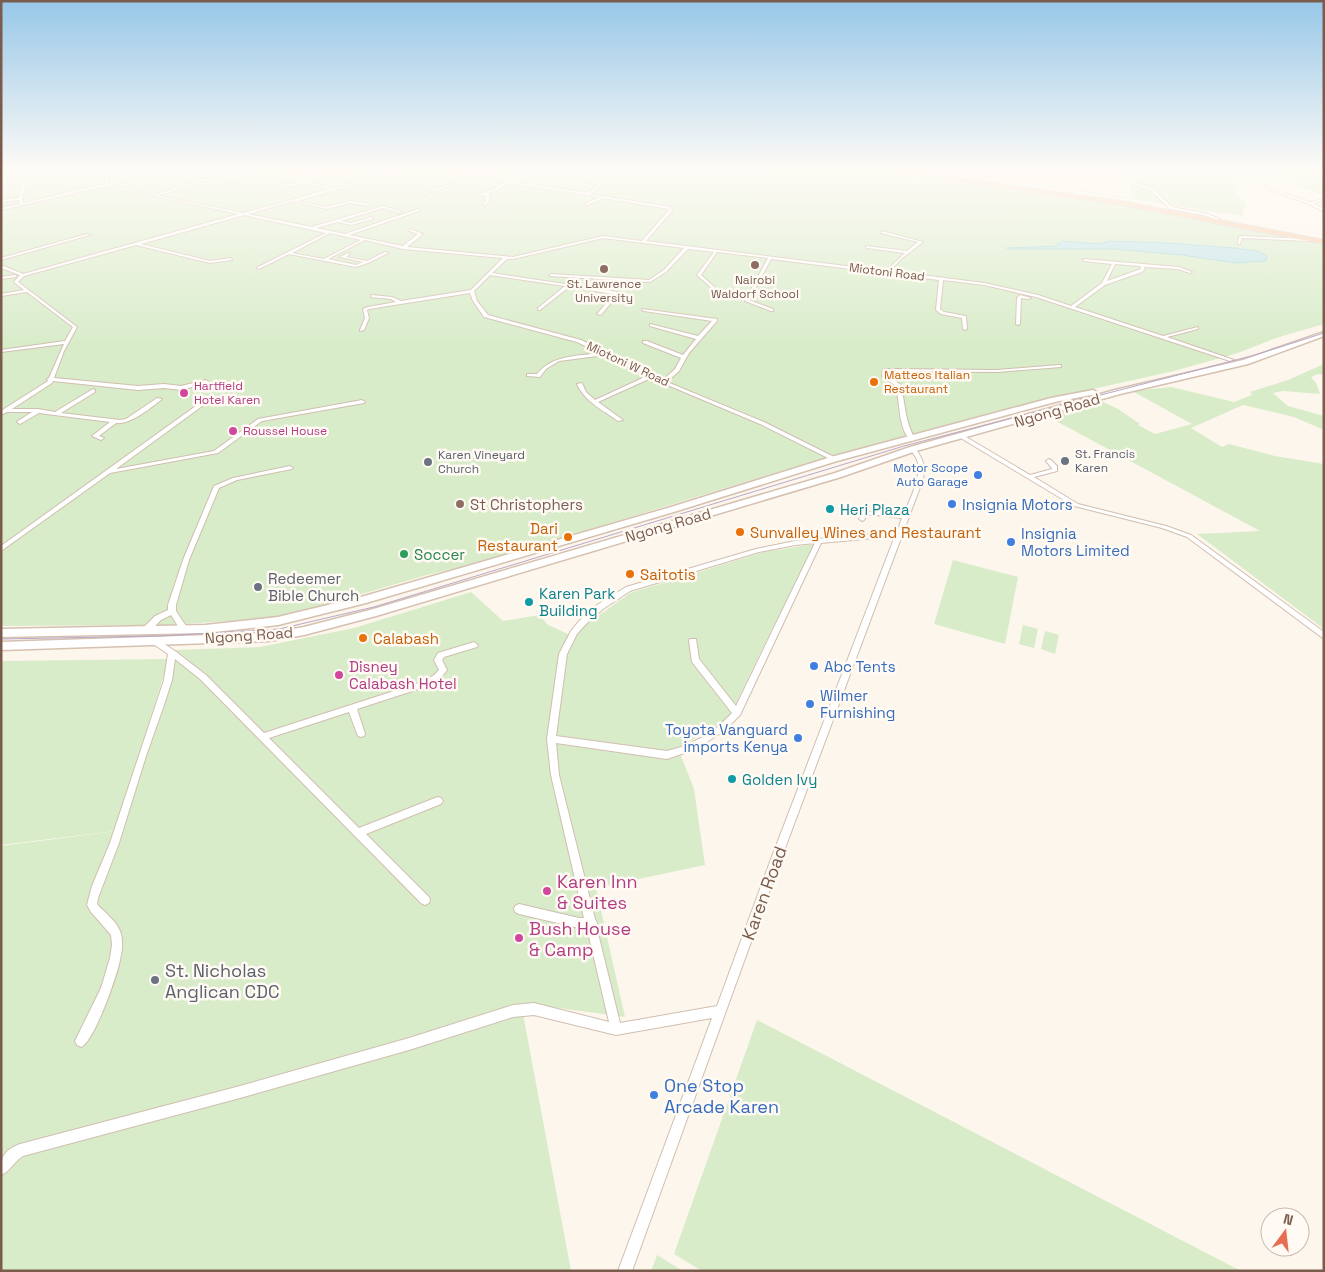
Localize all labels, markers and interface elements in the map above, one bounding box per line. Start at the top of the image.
marker: Nairobi Waldorf School [749,259,761,271]
street label: Miotoni Road [848,259,926,285]
marker: St. Lawrence University [598,263,610,275]
place label: Nairobi Waldorf School [711,272,799,302]
place label: St. Lawrence University [567,276,641,306]
street label: Miotoni W Road [584,338,672,390]
place label: Matteos Italian Restaurant [884,367,970,397]
marker: Matteos Italian Restaurant [868,376,880,388]
place label: Hartfield Hotel Karen [194,378,260,408]
marker: Hartfield Hotel Karen [178,387,190,399]
street label: Ngong Road [1012,389,1102,431]
place label: Roussel House [243,423,327,439]
marker: Roussel House [227,425,239,437]
place label: St. Francis Karen [1075,446,1135,476]
place label: Karen Vineyard Church [438,447,525,477]
marker: St. Francis Karen [1059,455,1071,467]
marker: Karen Vineyard Church [422,456,434,468]
place label: Motor Scope Auto Garage [893,460,968,490]
marker: Motor Scope Auto Garage [972,469,984,481]
place label: St Christophers [470,495,583,514]
place label: Insignia Motors [962,495,1073,514]
marker: St Christophers [454,498,466,510]
marker: Insignia Motors [946,498,958,510]
place label: Heri Plaza [840,500,910,519]
marker: Heri Plaza [824,503,836,515]
street label: Ngong Road [623,504,713,546]
place label: Dari Restaurant [478,519,558,555]
place label: Sunvalley Wines and Restaurant [750,523,982,542]
place label: Insignia Motors Limited [1021,524,1130,560]
marker: Sunvalley Wines and Restaurant [734,526,746,538]
marker: Dari Restaurant [562,531,574,543]
marker: Insignia Motors Limited [1005,536,1017,548]
place label: Soccer [414,545,465,564]
marker: Soccer [398,548,410,560]
place label: Saitotis [640,565,696,584]
marker: Saitotis [624,568,636,580]
place label: Redeemer Bible Church [268,569,359,605]
marker: Redeemer Bible Church [252,581,264,593]
place label: Karen Park Building [539,584,615,620]
marker: Karen Park Building [523,596,535,608]
street label: Ngong Road [204,622,294,648]
place label: Calabash [373,629,439,648]
marker: Calabash [357,632,369,644]
place label: Disney Calabash Hotel [349,657,457,693]
place label: Abc Tents [824,657,896,676]
marker: Abc Tents [808,660,820,672]
marker: Disney Calabash Hotel [333,669,345,681]
place label: Wilmer Furnishing [820,686,895,722]
marker: Wilmer Furnishing [804,698,816,710]
place label: Toyota Vanguard imports Kenya [665,720,788,756]
marker: Toyota Vanguard imports Kenya [792,732,804,744]
place label: Golden Ivy [742,770,817,789]
marker: Golden Ivy [726,773,738,785]
street label: Karen Road [736,843,792,943]
place label: Karen Inn & Suites [557,870,638,914]
marker: Karen Inn & Suites [541,885,553,897]
place label: Bush House & Camp [529,917,631,961]
marker: Bush House & Camp [513,932,525,944]
place label: St. Nicholas Anglican CDC [165,959,280,1003]
marker: St. Nicholas Anglican CDC [149,974,161,986]
place label: One Stop Arcade Karen [664,1074,779,1118]
marker: One Stop Arcade Karen [648,1089,660,1101]
north arrow [1260,1207,1310,1257]
text: N [1281,1210,1295,1229]

